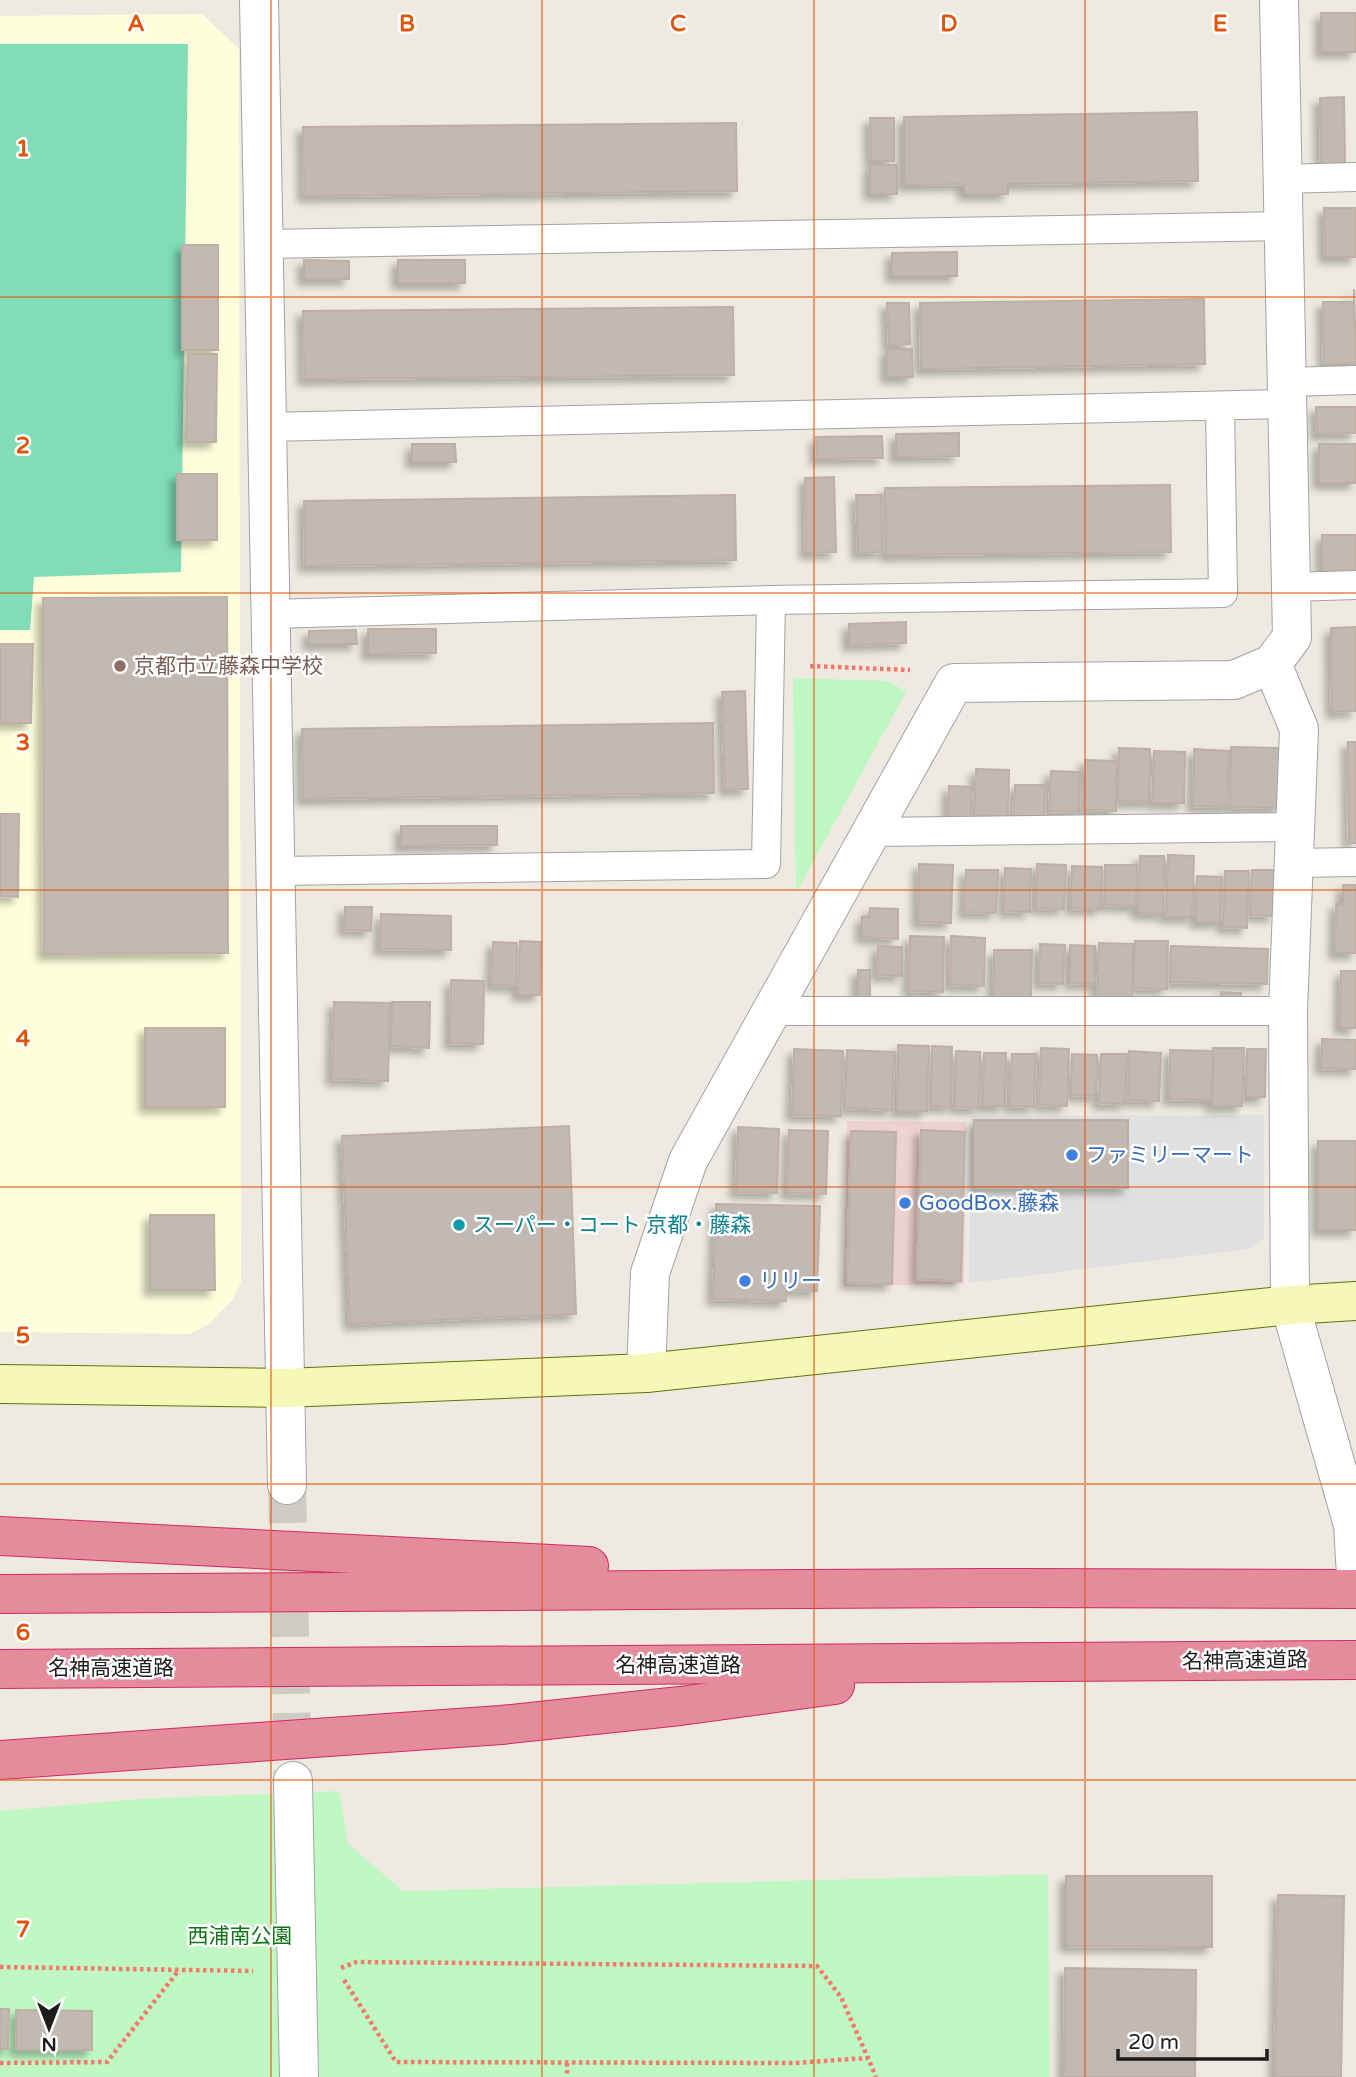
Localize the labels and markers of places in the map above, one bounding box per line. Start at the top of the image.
place label: 京都市立藤森中学校 [134,654,323,679]
marker: 京都市立藤森中学校 [112,658,128,674]
place label: ファミリーマート [1086,1143,1254,1168]
marker: ファミリーマート [1064,1147,1080,1163]
place label: GoodBox.藤森 [919,1191,1059,1216]
marker: GoodBox.藤森 [897,1195,913,1211]
place label: スーパー・コート 京都・藤森 [473,1213,751,1238]
marker: スーパー・コート 京都・藤森 [451,1217,467,1233]
place label: リリー [759,1269,822,1294]
marker: リリー [737,1273,753,1289]

